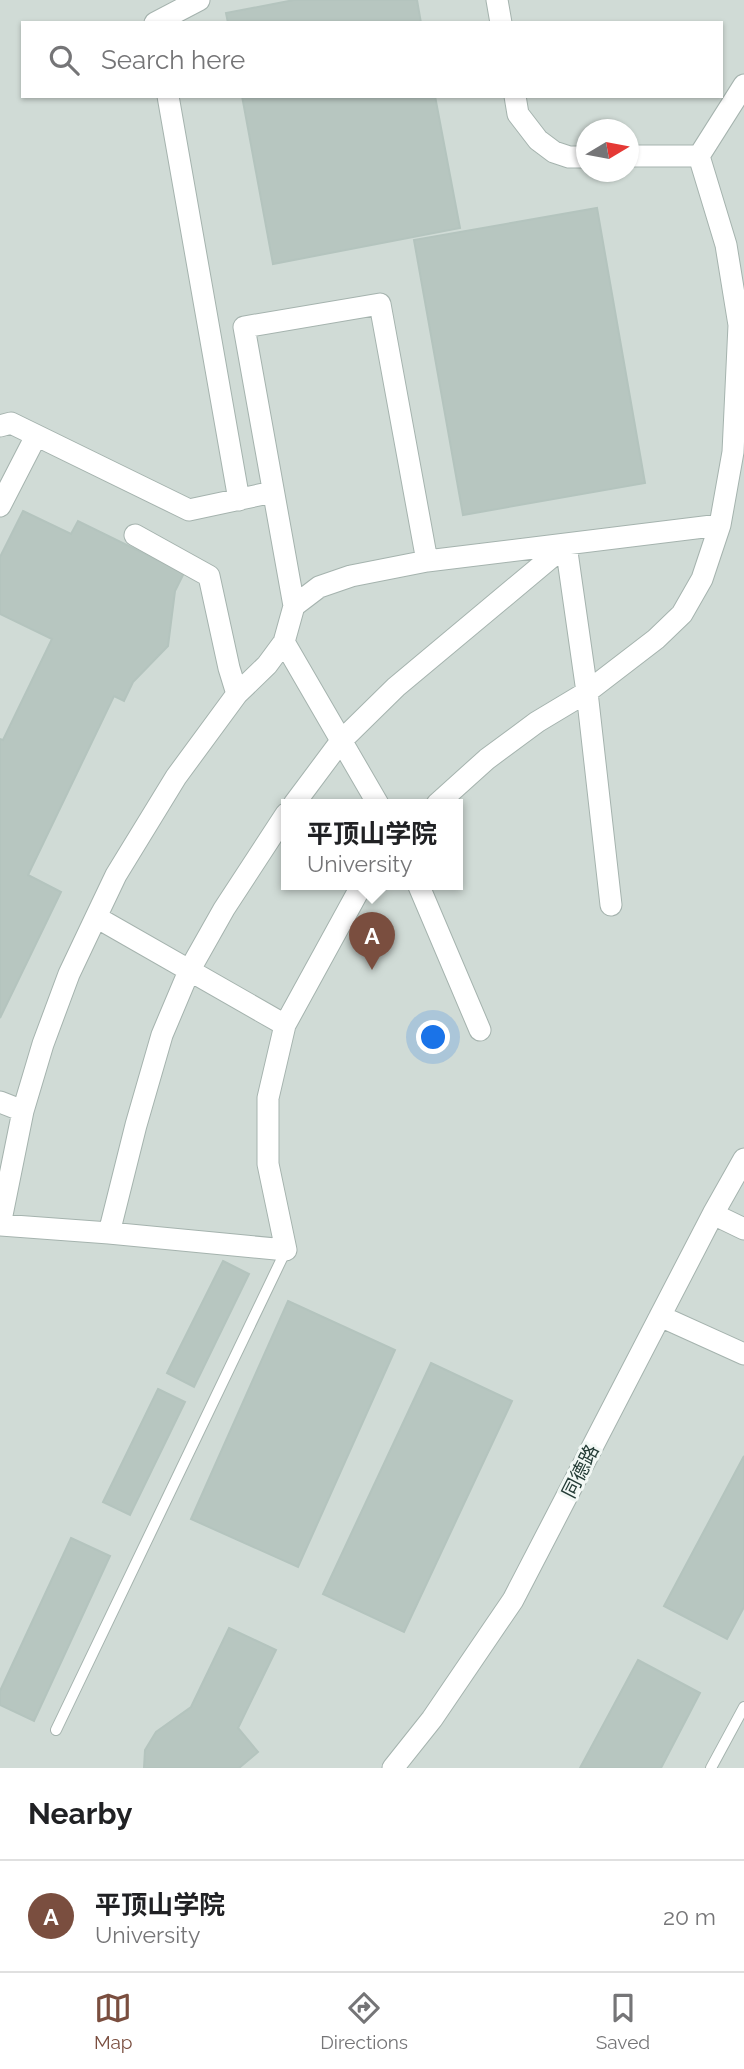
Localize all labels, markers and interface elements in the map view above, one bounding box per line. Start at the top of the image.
search box [21,21,723,98]
icon: search [45,41,83,79]
text: Search here [101,45,245,75]
north arrow [576,119,639,182]
popup [281,799,463,890]
text: 平顶山学院 [307,819,437,849]
text: University [307,850,412,877]
pin: A [349,912,395,970]
your location [416,1020,450,1054]
street label: 同德路 [557,1441,603,1501]
text: Nearby [28,1796,132,1831]
text: 平顶山学院 [95,1890,225,1920]
text: A [43,1903,59,1930]
text: 20 m [663,1903,716,1930]
text: University [95,1921,200,1948]
tab: Map [94,1989,133,2053]
tab: Directions [320,1989,408,2053]
tab: Saved [596,1989,650,2053]

